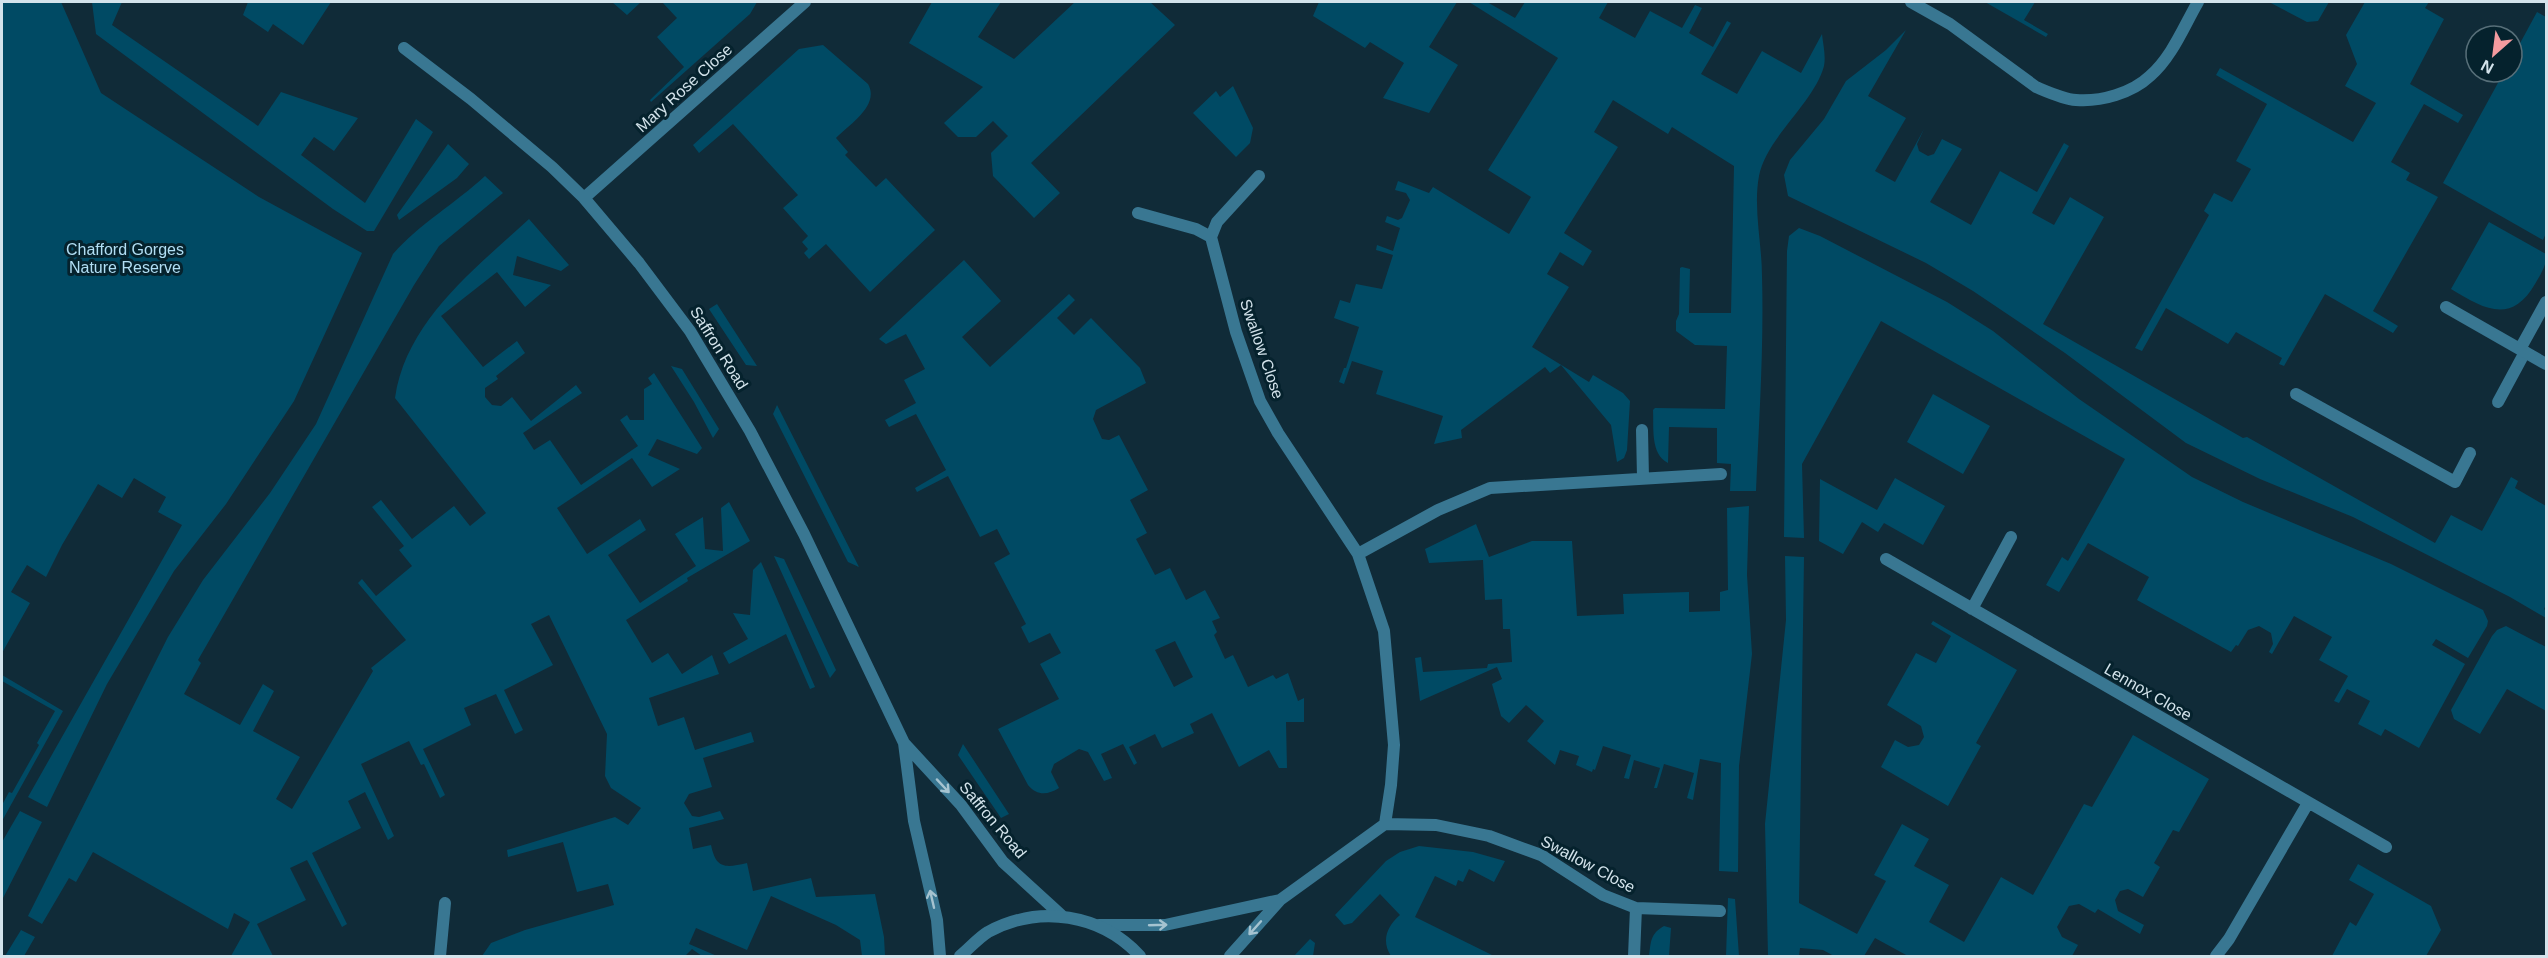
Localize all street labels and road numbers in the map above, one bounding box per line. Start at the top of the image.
street label: Mary Rose Close [633,41,735,135]
street label: Swallow Close [1237,297,1287,401]
street label: Saffron Road [687,304,751,392]
street label: Lennox Close [2101,660,2195,724]
street label: Saffron Road [956,779,1030,861]
street label: Swallow Close [1538,832,1638,896]

